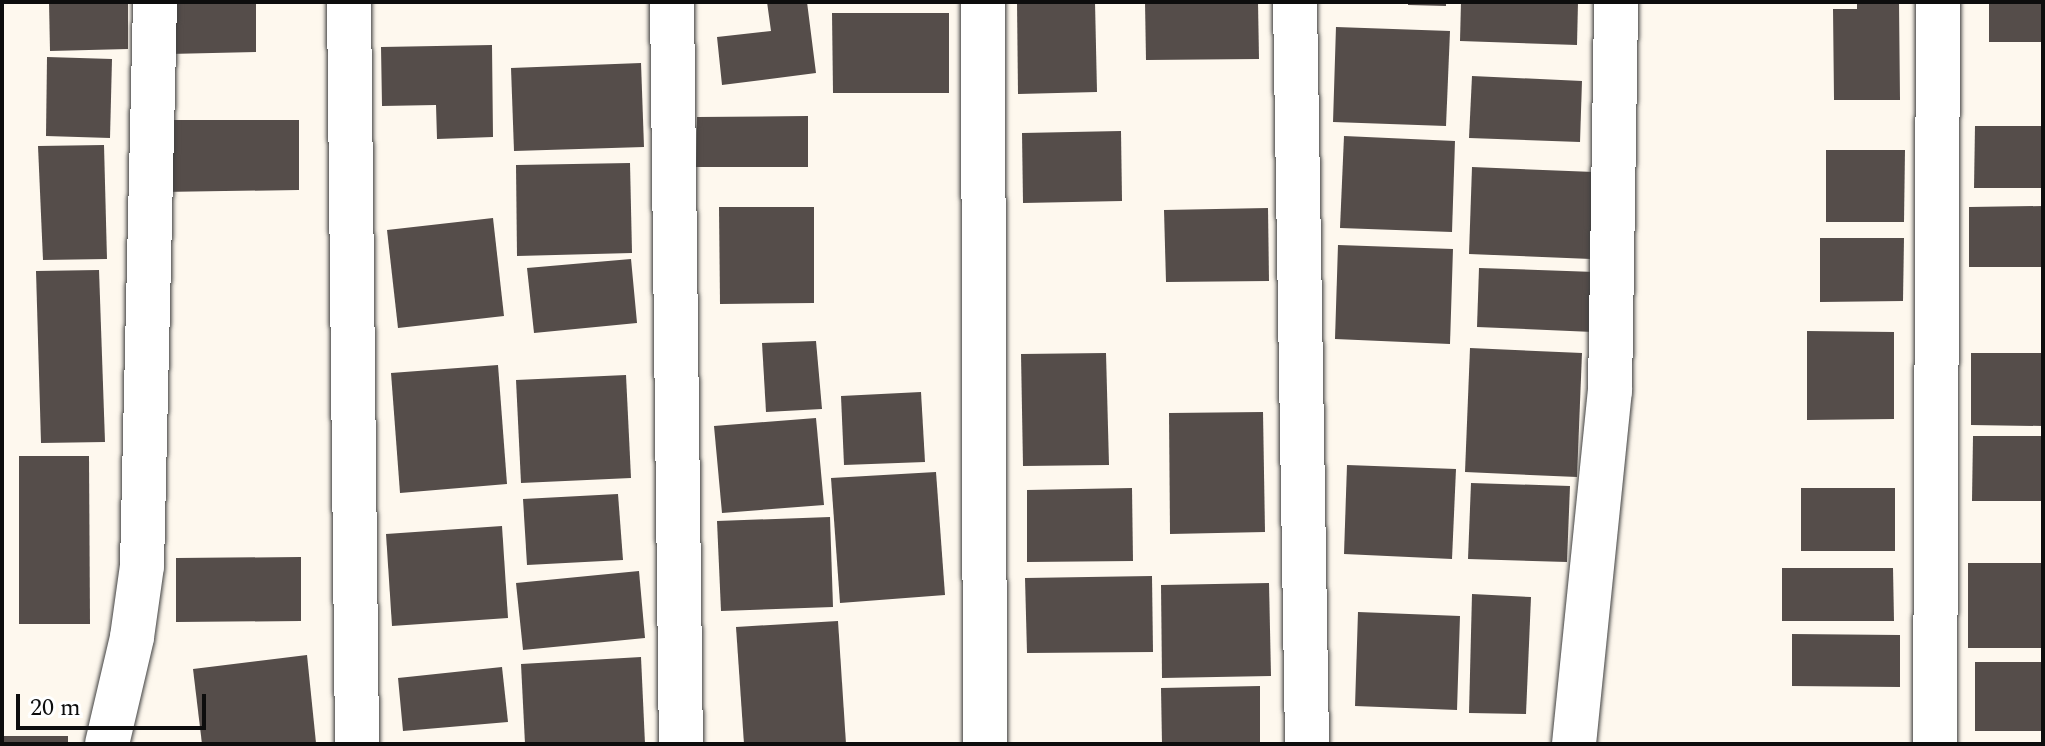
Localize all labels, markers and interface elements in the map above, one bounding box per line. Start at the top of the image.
scale bar [20,678,210,728]
text: 20 m [30,690,81,726]

